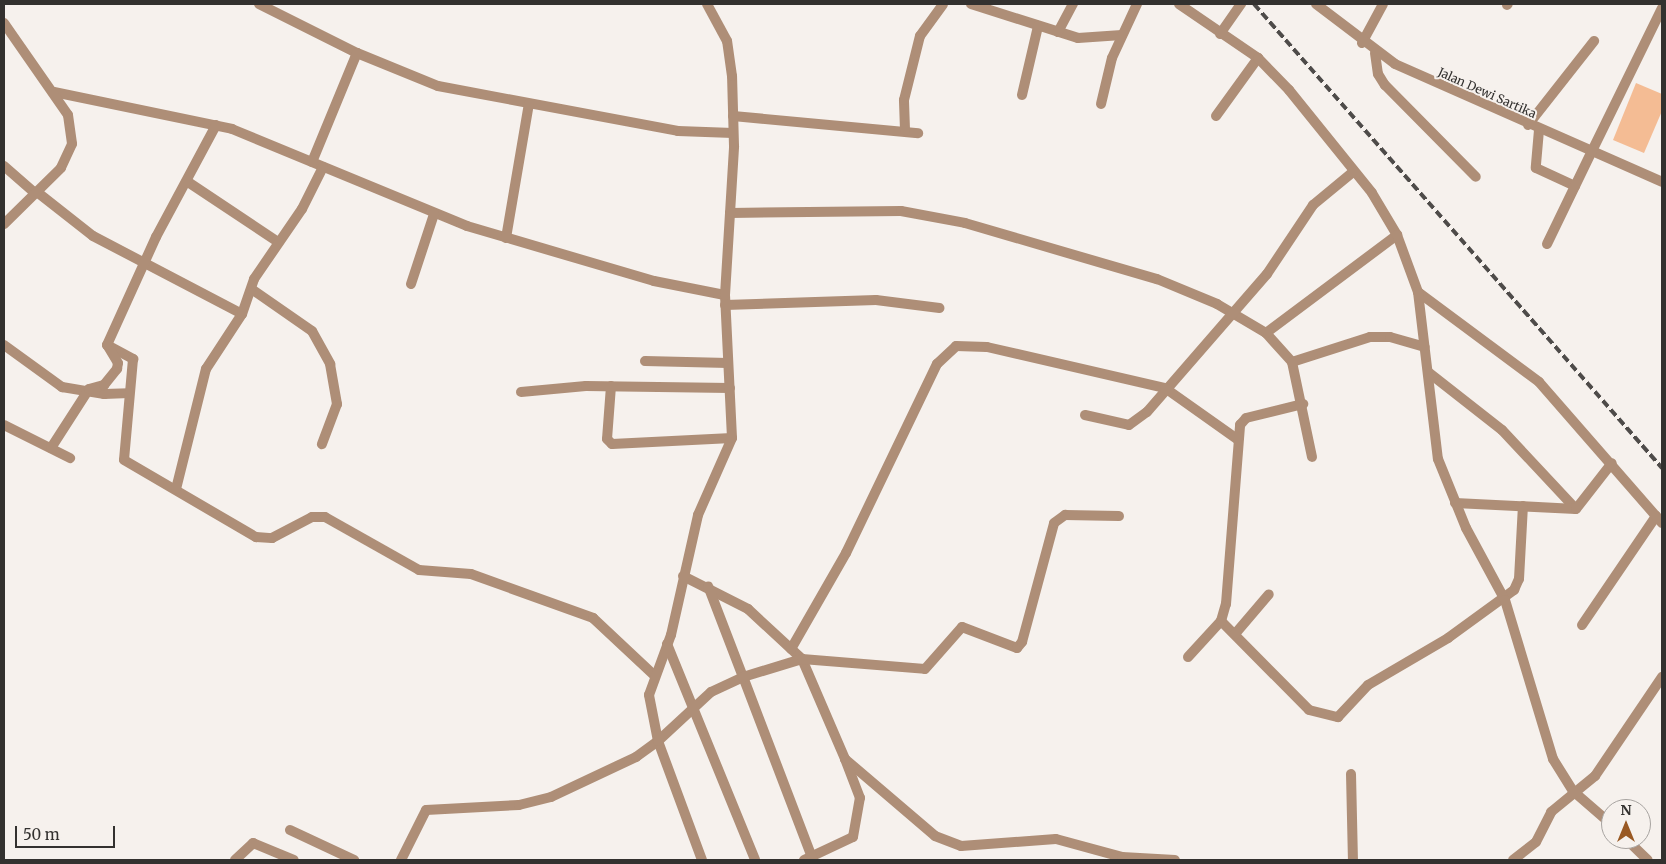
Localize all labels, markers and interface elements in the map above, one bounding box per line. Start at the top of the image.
street label: Jalan Dewi Sartika [1436,65,1538,121]
north arrow [1601,799,1651,849]
text: N [1620,801,1632,819]
scale bar [18,816,118,848]
text: 50 m [23,825,60,844]

